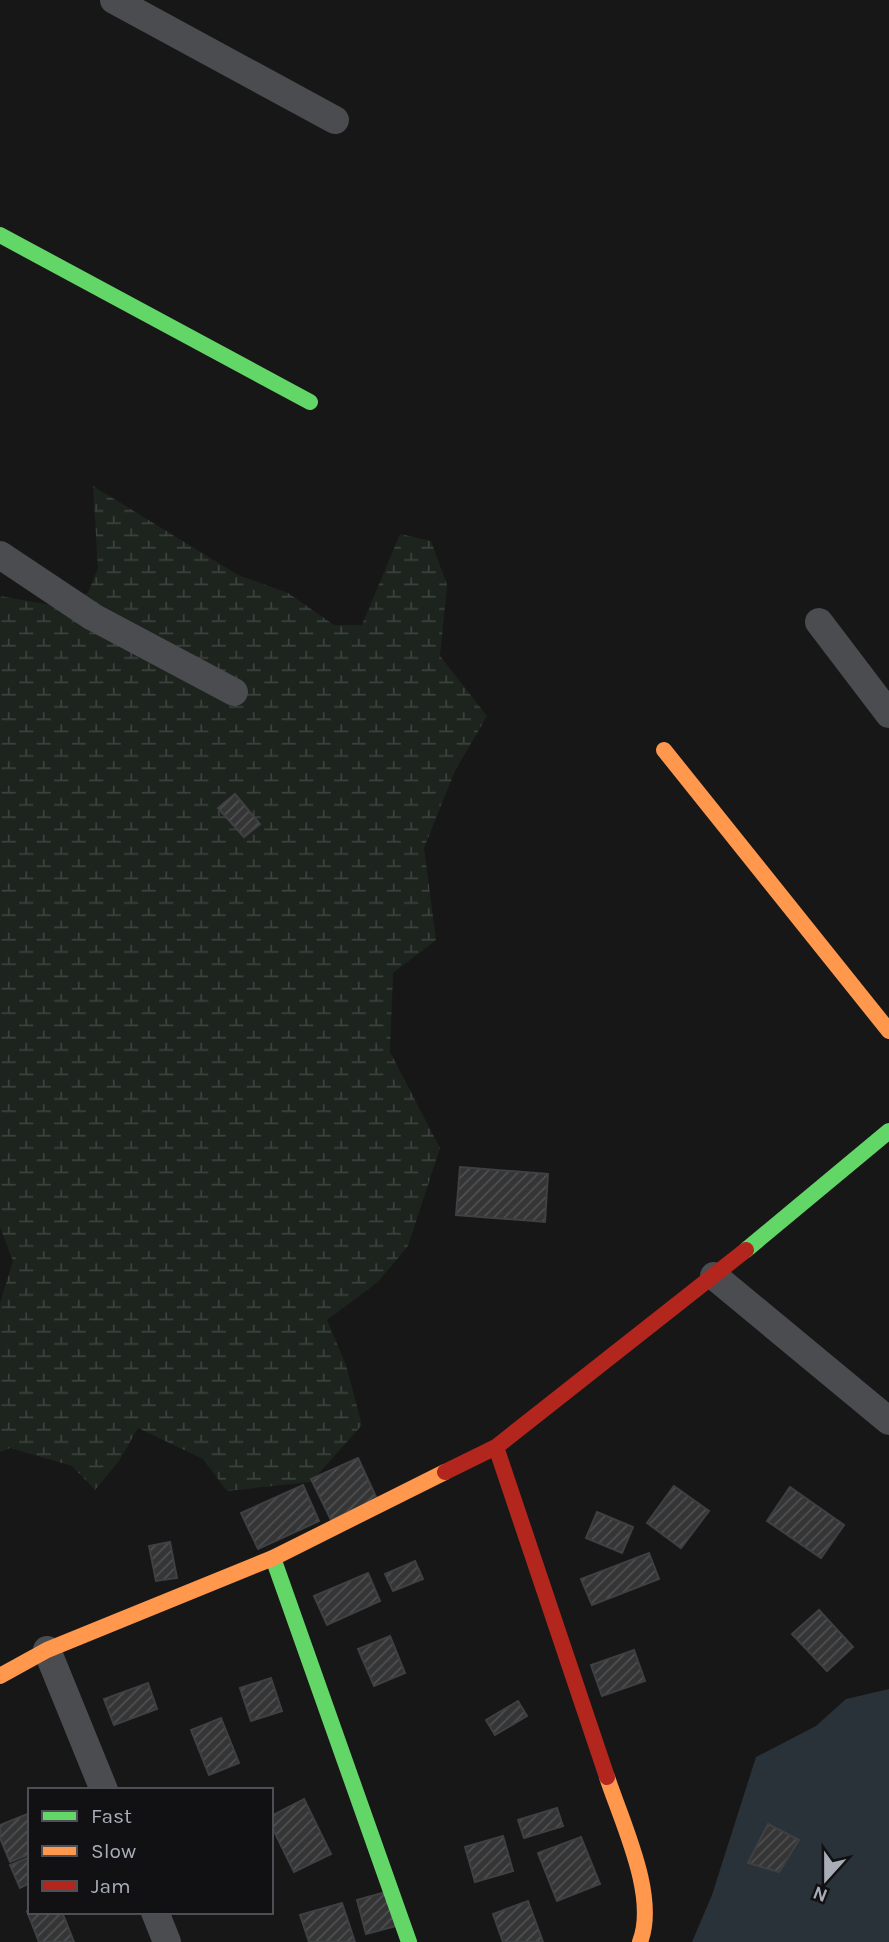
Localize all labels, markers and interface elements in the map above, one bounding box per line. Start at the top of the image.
legend [28,1788,273,1914]
text: Fast [91,1804,132,1828]
text: Slow [91,1839,136,1863]
north arrow [791,1844,861,1914]
text: Jam [91,1874,131,1898]
text: N [810,1881,831,1907]

